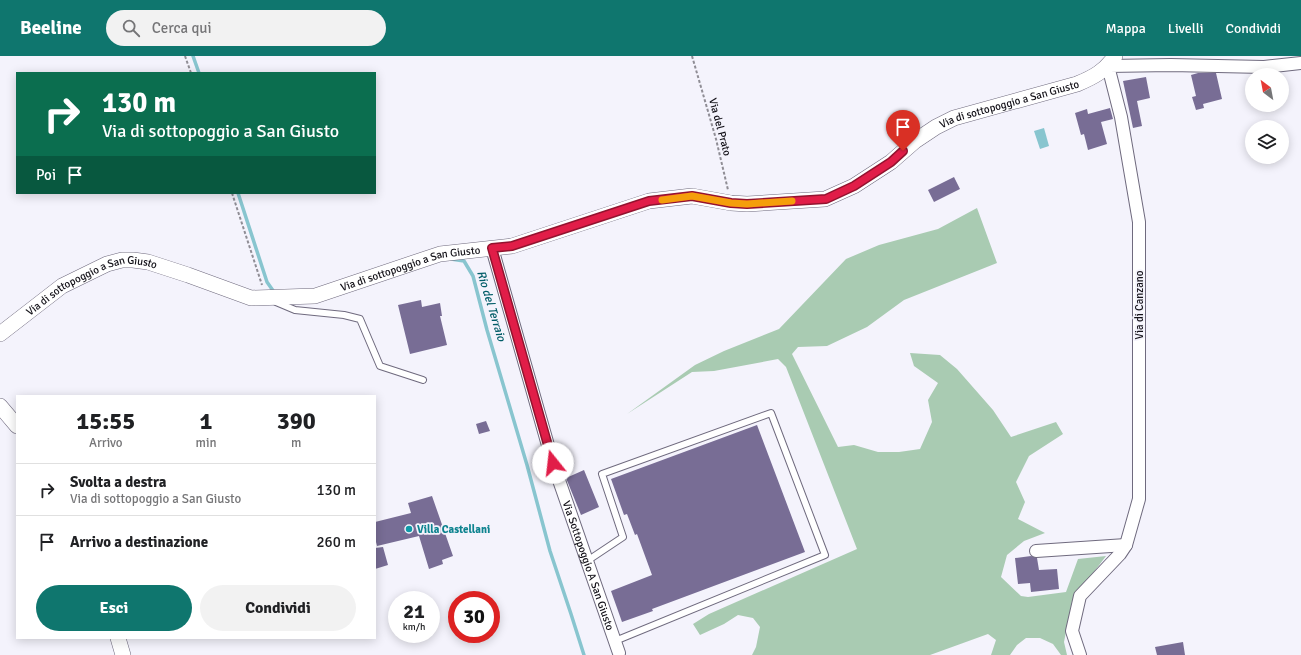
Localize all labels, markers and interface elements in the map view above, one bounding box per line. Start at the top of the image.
search box [106,10,386,46]
text: Beeline [20,16,82,40]
icon: search [120,17,142,39]
text: Cerca qui [152,19,212,37]
text: Mappa [1106,20,1146,37]
text: Livelli [1168,20,1204,37]
text: Condividi [1226,20,1281,37]
north arrow [1245,68,1289,112]
map controls [1245,68,1289,164]
street label: Via di sottopoggio a San Giusto [937,77,1081,131]
text: 130 m [102,86,176,120]
icon: right [36,88,88,140]
street label: Via del Prato [706,97,734,158]
pin [886,110,920,151]
icon: arrive [892,116,914,138]
text: Via di sottopoggio a San Giusto [102,120,339,142]
button: layers [1245,120,1289,164]
icon: arrive [64,164,86,186]
text: Poi [36,166,56,184]
street label: Via di sottopoggio a San Giusto [339,243,481,294]
street label: Via di sottopoggio a San Giusto [23,253,159,318]
water label: Rio del Terraio [473,269,509,344]
street label: Via di Canzano [1133,270,1146,339]
text: 15:55 [76,406,135,436]
text: 1 [200,406,212,436]
text: 390 [277,406,316,436]
text: Arrivo [89,435,123,451]
text: min [196,435,217,451]
text: m [291,435,301,451]
position arrow [532,442,574,484]
text: Svolta a destra [70,473,166,491]
icon: right [36,479,58,501]
text: 130 m [316,481,356,499]
text: Via di sottopoggio a San Giusto [70,491,241,507]
street label: Via Sottopoggio A San Giusto [560,499,617,632]
place label: Villa Castellani [417,523,490,536]
marker: Villa Castellani [404,524,414,534]
icon: arrive [36,531,58,553]
text: Arrivo a destinazione [70,533,208,551]
text: 260 m [316,533,356,551]
button: Esci [36,585,192,631]
button: Condividi [200,585,356,631]
speed limit sign: 30 [448,591,500,643]
text: 21 [403,599,425,624]
text: km/h [403,621,425,633]

